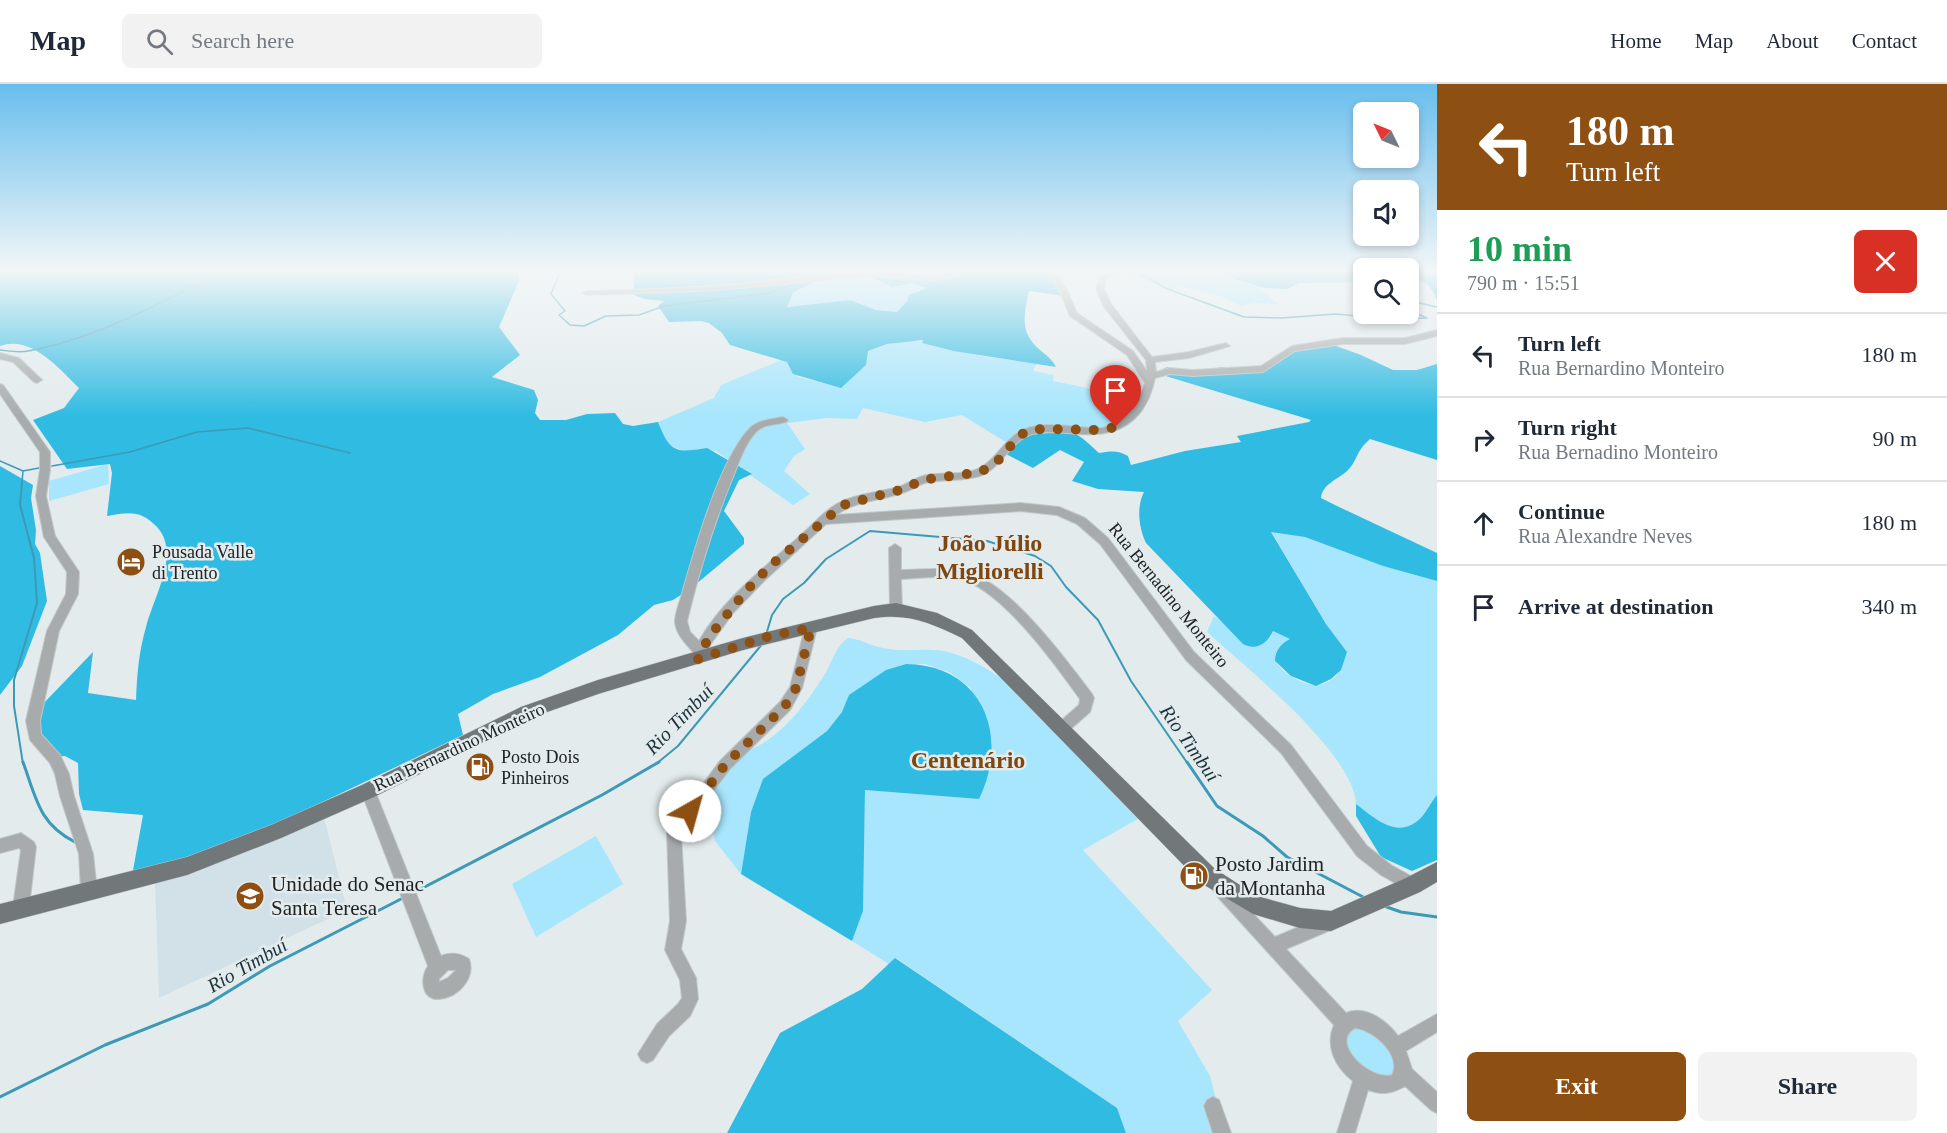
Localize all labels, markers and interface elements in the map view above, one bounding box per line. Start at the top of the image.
search box [122,14,542,68]
text: Map [30,25,86,56]
icon: search [143,25,176,58]
text: Search here [191,28,294,53]
text: Home [1610,29,1662,53]
text: Map [1695,29,1733,53]
text: About [1766,29,1819,53]
text: Contact [1852,29,1917,53]
north arrow [1353,102,1419,168]
map controls [1353,102,1419,324]
icon: left [1467,108,1545,186]
text: 180 m [1566,108,1675,154]
text: Turn left [1566,157,1660,187]
button: sound [1353,180,1419,246]
text: 10 min [1467,229,1572,269]
button: close [1854,230,1917,293]
button: search [1353,258,1419,324]
text: 790 m · 15:51 [1467,272,1580,294]
text: Turn left [1518,331,1601,356]
icon: left [1467,339,1500,372]
text: 180 m [1861,342,1917,367]
text: Rua Bernardino Monteiro [1518,357,1725,379]
pin [1090,365,1141,427]
icon: arrive [1099,374,1132,407]
text: Turn right [1518,415,1617,440]
icon: right [1467,423,1500,456]
text: 90 m [1872,426,1917,451]
text: Rua Bernadino Monteiro [1518,441,1718,463]
text: Continue [1518,499,1605,524]
icon: ahead [1467,507,1500,540]
text: 180 m [1861,510,1917,535]
street label: Rua Bernadino Monteiro [1105,519,1233,671]
text: Rua Alexandre Neves [1518,525,1692,547]
district label: João Júlio Migliorelli [936,530,1044,584]
place label: Pousada Valle di Trento [152,542,253,583]
hotel icon: Pousada Valle di Trento [115,546,147,578]
icon: arrive [1467,591,1500,624]
text: Arrive at destination [1518,594,1714,619]
text: 340 m [1861,594,1917,619]
water label: Rio Timbuí [640,678,719,759]
street label: Rua Bernardino Monteiro [371,699,547,795]
water label: Rio Timbuí [1155,700,1226,787]
place label: Posto Dois Pinheiros [501,747,580,788]
district label: Centenário [911,747,1025,773]
fuel station icon: Posto Dois Pinheiros [464,751,496,783]
position arrow [658,779,722,843]
place label: Posto Jardim da Montanha [1215,852,1326,900]
fuel station icon: Posto Jardim da Montanha [1178,860,1210,892]
place label: Unidade do Senac Santa Teresa [271,872,424,920]
school or university icon: Unidade do Senac Santa Teresa [234,880,266,912]
water label: Rio Timbuí [202,932,293,997]
button: Exit [1467,1052,1686,1121]
button: Share [1698,1052,1917,1121]

